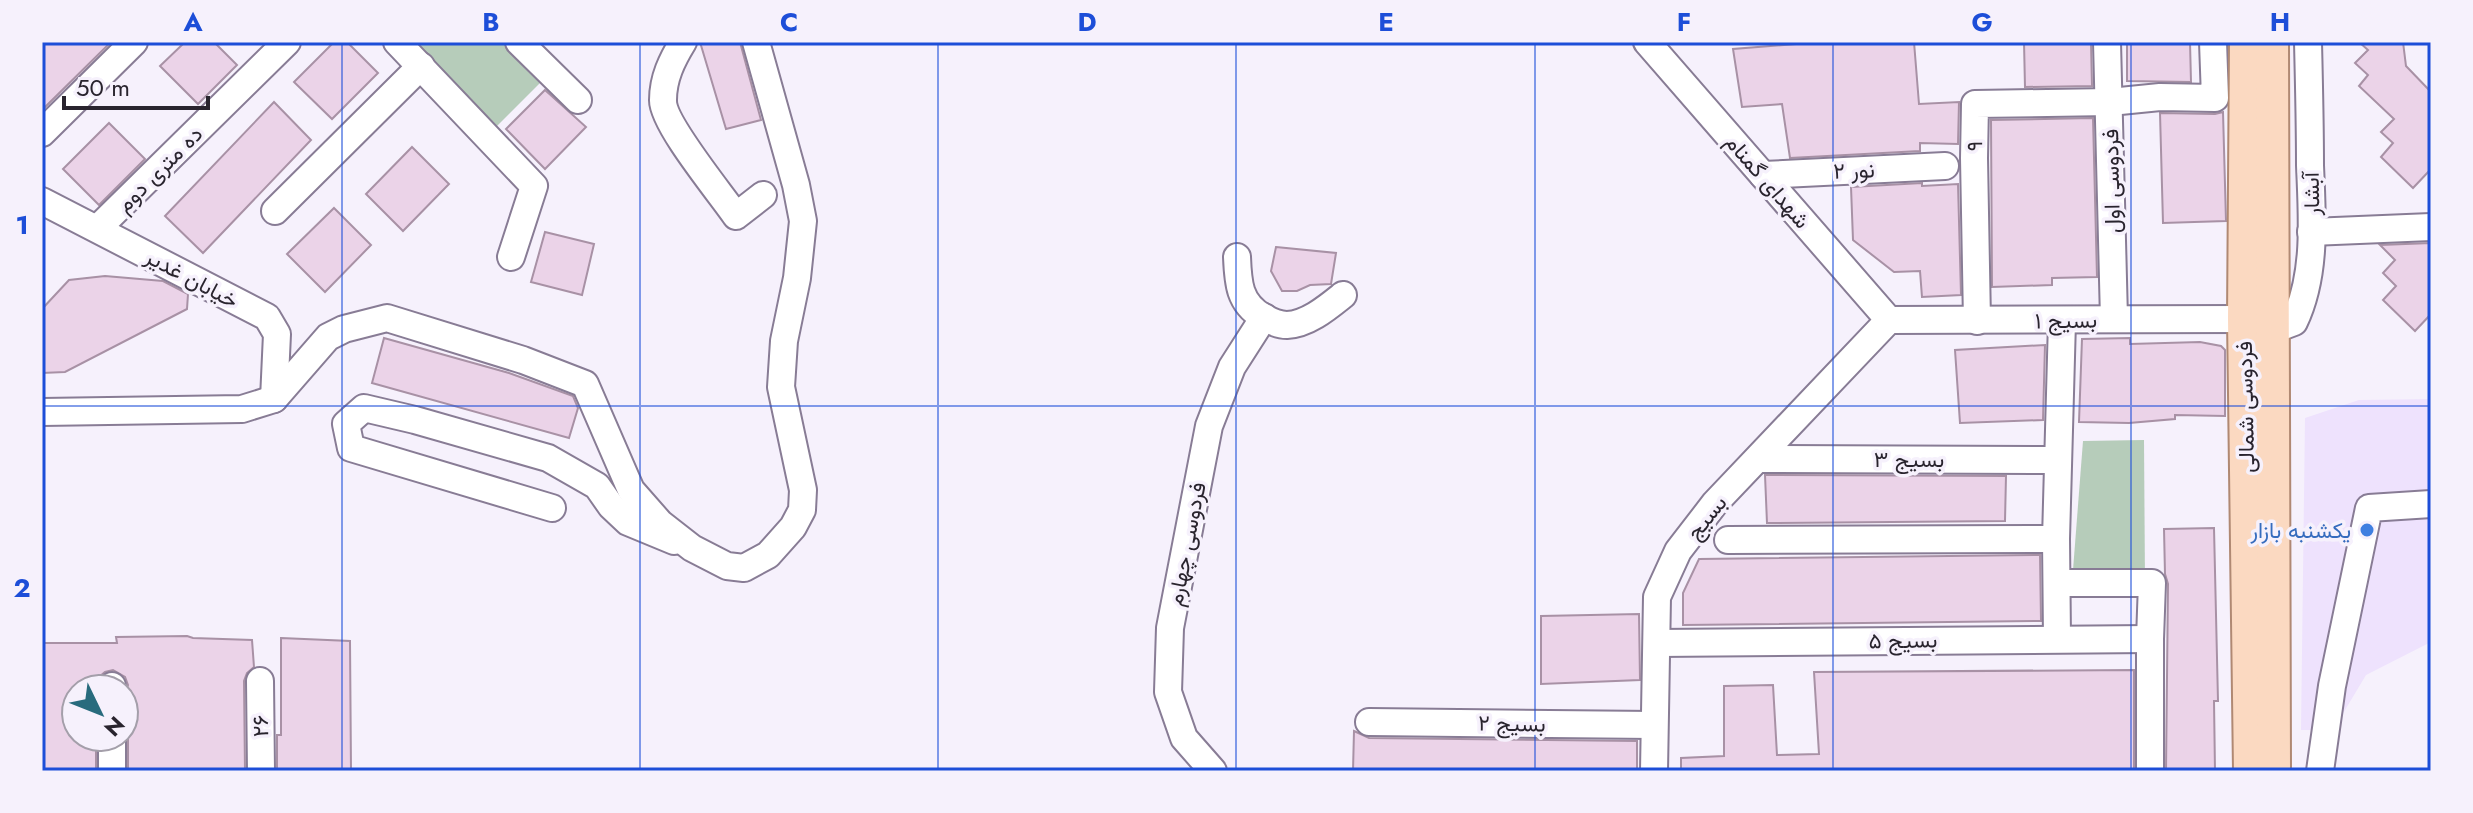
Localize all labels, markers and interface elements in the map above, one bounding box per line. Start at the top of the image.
text: A [182,3,203,41]
text: B [482,3,500,41]
text: C [780,3,798,41]
text: D [1077,3,1097,41]
text: E [1378,3,1394,41]
text: F [1677,3,1691,41]
text: G [1971,3,1993,41]
text: H [2270,3,2290,41]
scale bar [64,60,208,110]
text: 50 m [76,70,130,105]
street label: ده متری دوم [108,118,210,220]
street label: شهدای گمنام [1718,127,1818,235]
street label: فردوسی اول [2094,129,2128,233]
street label: ۹ [1958,140,1990,152]
street label: نور ۲ [1833,153,1875,187]
street label: آبشار [2295,170,2327,217]
text: 1 [15,206,29,244]
street label: خیابان غدیر [139,240,244,316]
street label: بسیج ۱ [2035,303,2097,337]
street label: فردوسی شمالی [2228,341,2262,473]
street label: بسیج ۳ [1874,443,1944,475]
street label: فردوسی چهارم [1158,479,1214,609]
street label: بسیج [1678,488,1734,546]
place label: یکشنبه بازار [2249,514,2351,546]
marker: یکشنبه بازار [2358,521,2376,539]
text: 2 [13,569,31,607]
street label: بسیج ۵ [1868,623,1938,657]
north arrow [60,673,140,753]
street label: بسیج ۲ [1478,706,1546,740]
text: N [97,709,132,744]
street label: ۲۶ [244,715,276,737]

